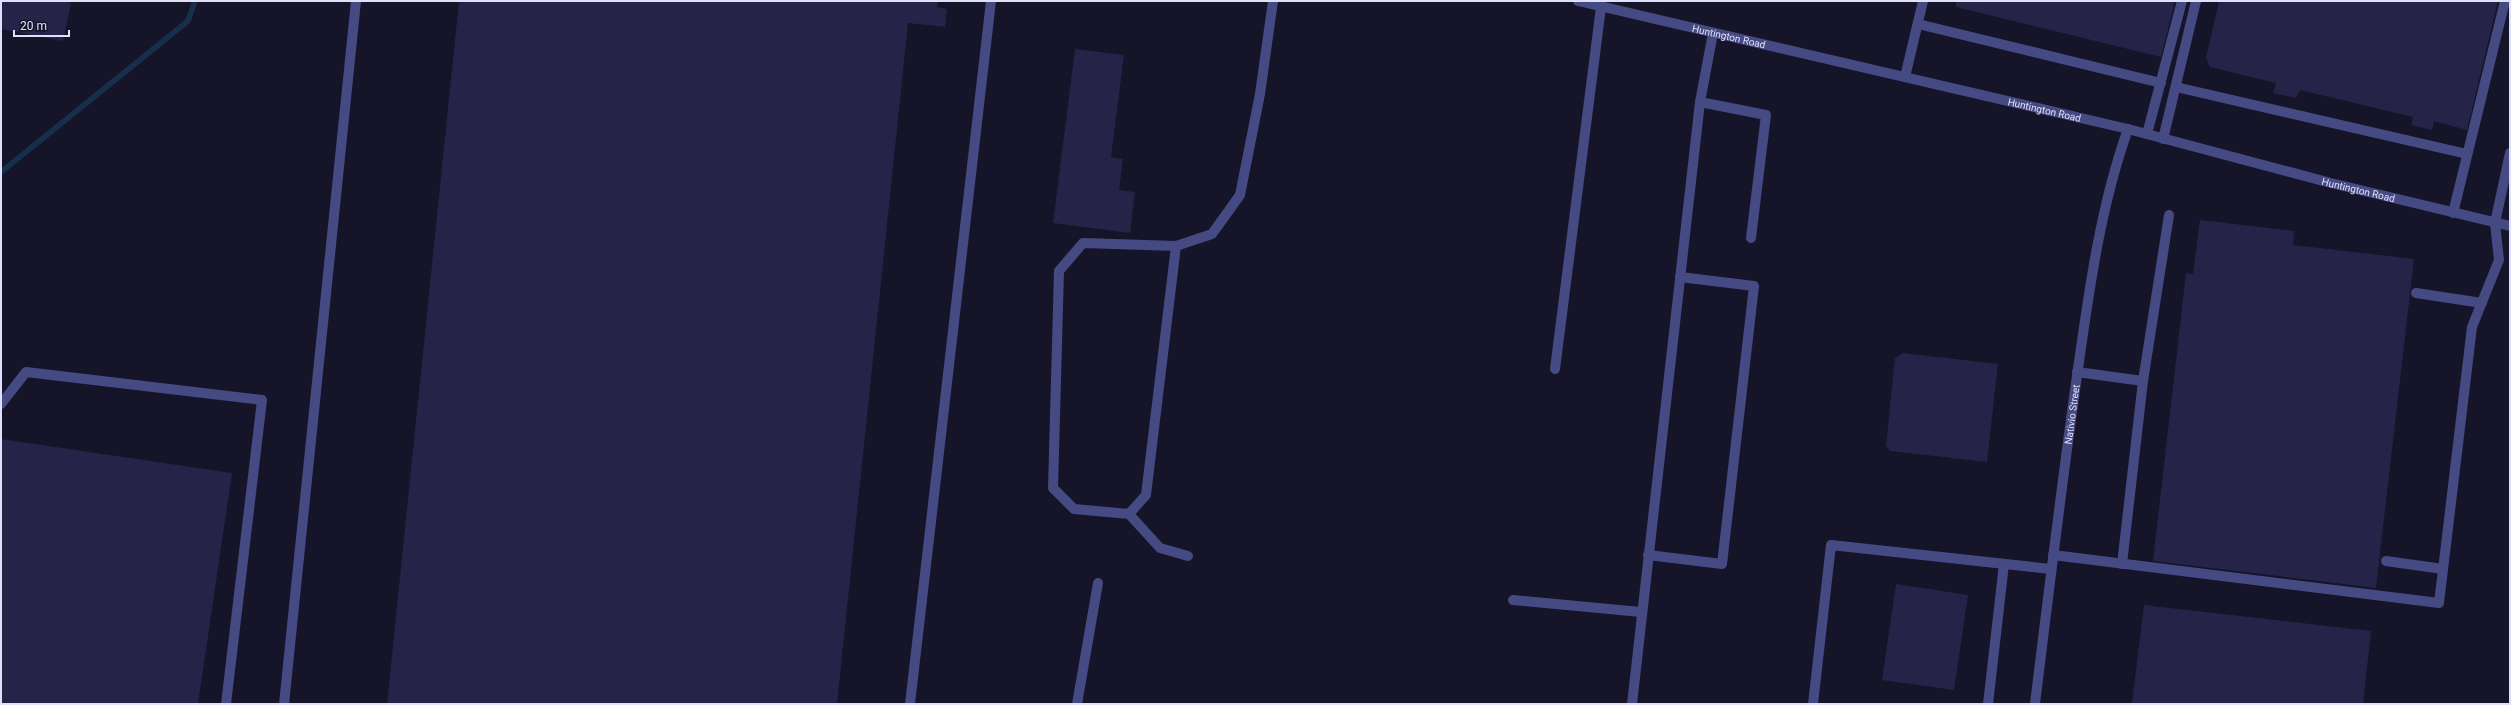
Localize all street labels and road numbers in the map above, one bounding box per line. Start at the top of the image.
street label: Huntington Road [1691,22,1767,50]
street label: Huntington Road [2007,96,2082,123]
street label: Huntington Road [2321,175,2396,204]
street label: Nativio Street [2062,384,2081,445]

